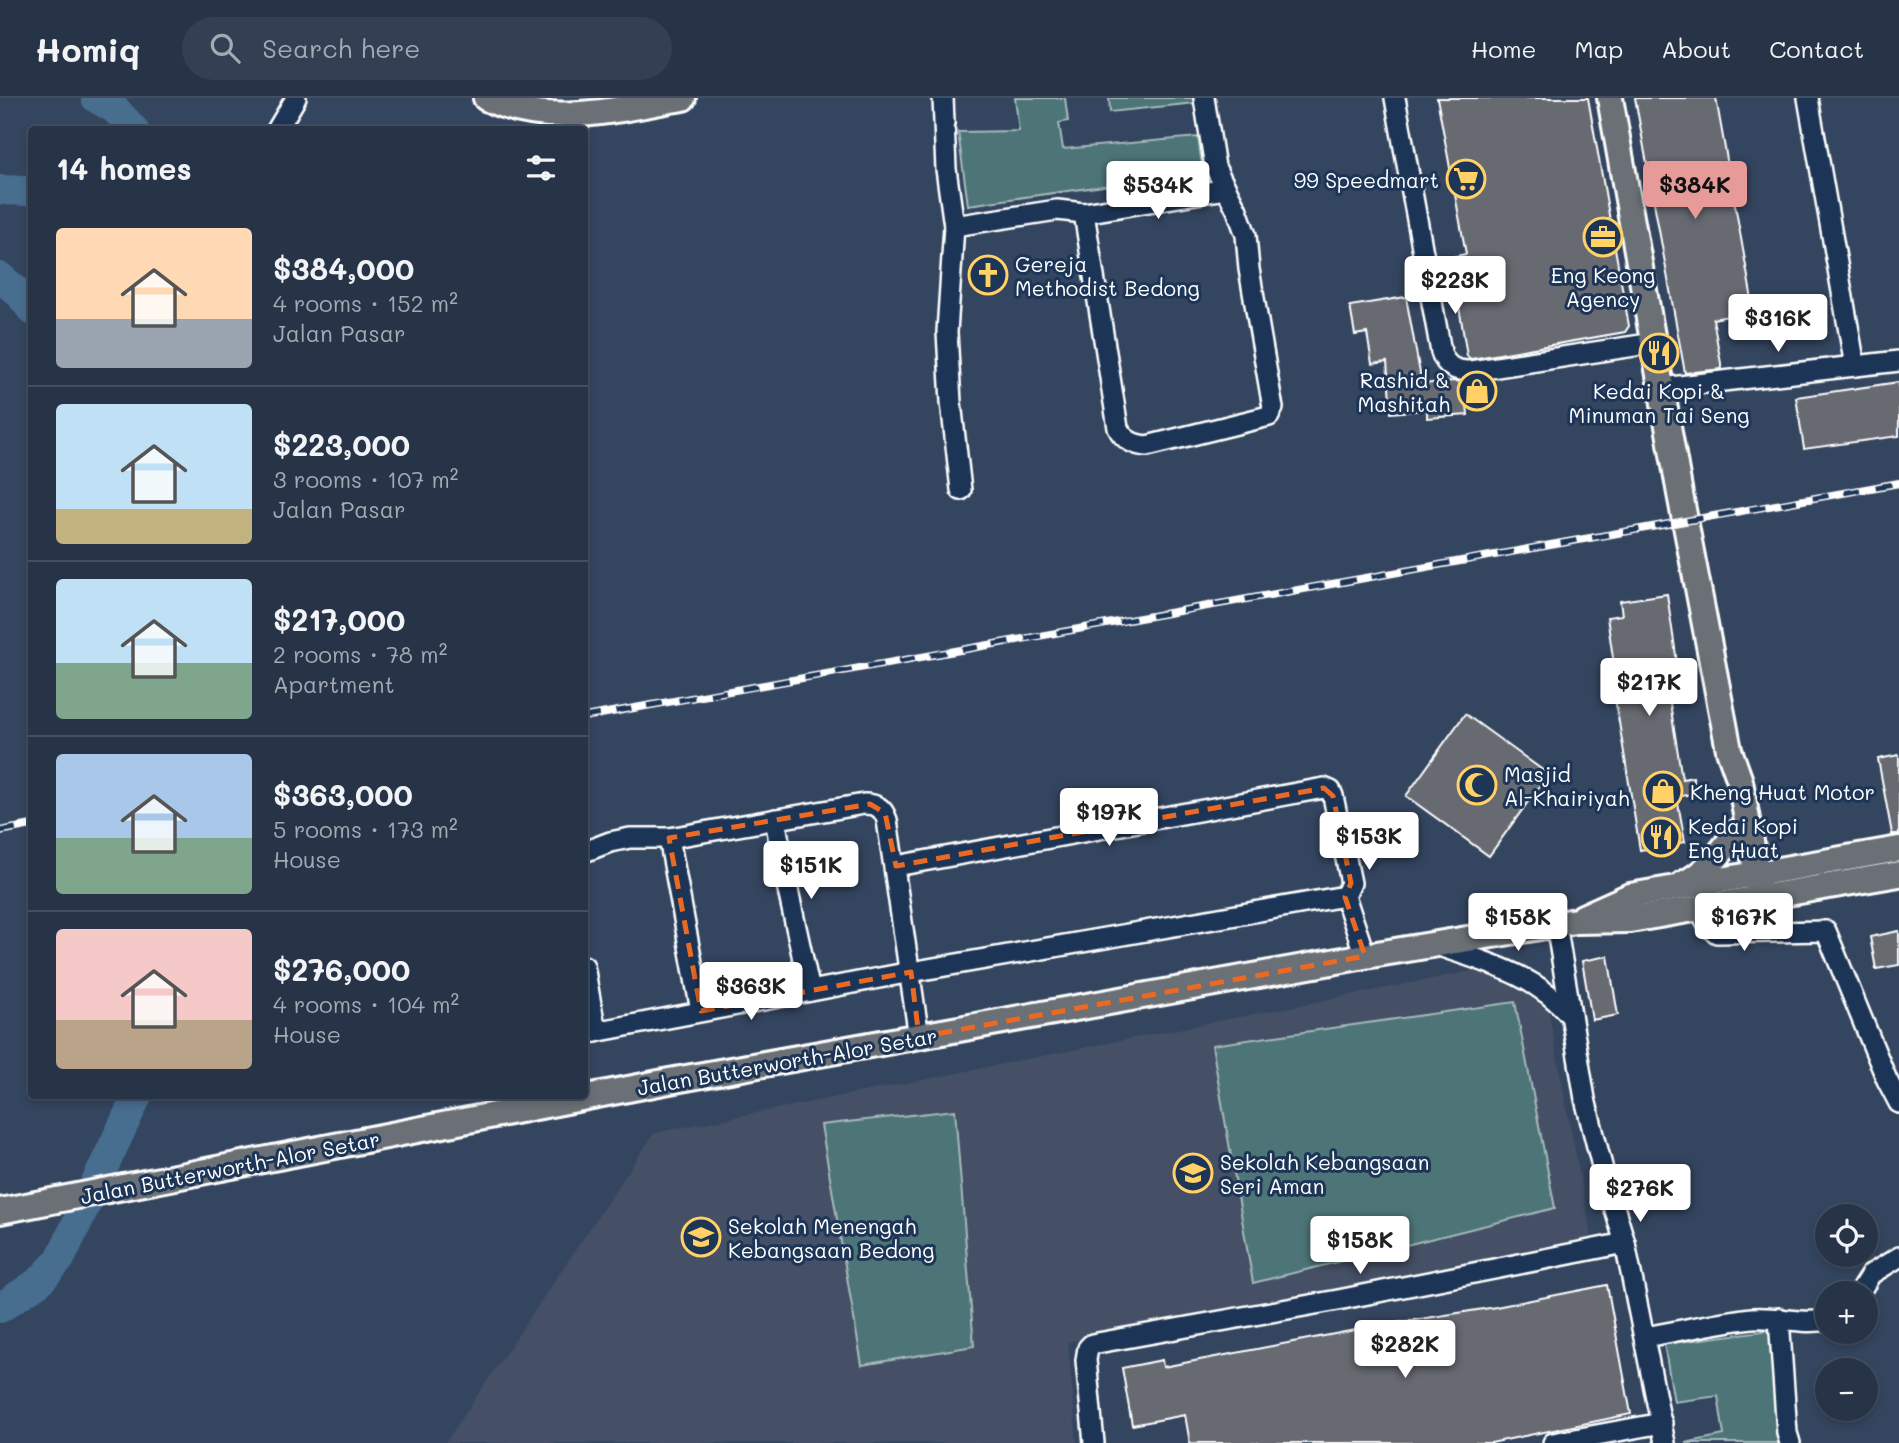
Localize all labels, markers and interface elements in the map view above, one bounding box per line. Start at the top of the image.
search box [182,17,672,80]
text: Homiq [35,27,140,70]
icon: search [206,29,244,67]
text: Search here [262,31,420,65]
text: Home [1471,33,1536,64]
text: Map [1574,33,1623,64]
text: About [1661,33,1731,64]
text: Contact [1769,33,1864,64]
text: 14 homes [56,148,192,188]
icon: filters [522,149,560,187]
supermarket icon: 99 Speedmart [1445,158,1487,200]
pin: $534K [1109,162,1207,221]
pin: $384K [1646,162,1744,221]
place label: 99 Speedmart [1294,166,1439,193]
text: $534K [1122,169,1194,199]
text: $384K [1659,169,1731,199]
office icon: Eng Keong Agency [1582,216,1624,258]
text: $384,000 [273,248,414,288]
place label: Gereja Methodist Bedong [1015,250,1200,301]
church icon: Gereja Methodist Bedong [967,254,1009,296]
icon: home [112,256,196,340]
pin: $223K [1406,256,1504,316]
place label: Eng Keong Agency [1551,261,1655,312]
text: $223K [1421,264,1489,294]
text: 4 rooms · 152 m² [273,288,458,318]
pin: $316K [1729,294,1827,354]
text: $316K [1744,302,1812,332]
text: Jalan Pasar [273,318,406,348]
restaurant icon: Kedai Kopi & Minuman Tai Seng [1638,332,1680,374]
place label: Rashid & Mashitah [1358,366,1450,417]
shop icon: Rashid & Mashitah [1456,370,1498,412]
place label: Kedai Kopi & Minuman Tai Seng [1568,377,1750,428]
text: $223,000 [273,424,410,464]
icon: home [112,432,196,516]
text: 3 rooms · 107 m² [273,464,459,494]
text: Jalan Pasar [273,494,406,524]
text: $217,000 [273,599,405,639]
icon: home [112,607,196,691]
text: 2 rooms · 78 m² [273,639,447,669]
pin: $217K [1600,658,1698,718]
text: $217K [1616,666,1682,696]
text: Apartment [273,669,395,699]
place label: Masjid Al-Khairiyah [1504,760,1630,811]
mosque icon: Masjid Al-Khairiyah [1456,764,1498,806]
shop icon: Kheng Huat Motor [1642,770,1684,812]
text: $363,000 [273,774,413,814]
place label: Kheng Huat Motor [1690,778,1875,805]
icon: home [112,782,196,866]
pin: $197K [1060,788,1158,848]
text: $197K [1076,796,1142,826]
pin: $153K [1320,812,1418,872]
place label: Kedai Kopi Eng Huat [1688,812,1798,863]
text: 5 rooms · 173 m² [273,814,458,844]
restaurant icon: Kedai Kopi Eng Huat [1640,816,1682,858]
text: $153K [1336,820,1402,850]
pin: $151K [762,842,860,901]
text: House [273,844,341,874]
text: $151K [779,849,843,879]
pin: $158K [1469,894,1567,953]
pin: $167K [1695,894,1793,953]
text: $158K [1484,901,1552,931]
text: $167K [1711,901,1777,931]
text: $276,000 [273,949,410,989]
icon: home [112,957,196,1041]
pin: $363K [702,962,800,1022]
text: $363K [716,970,786,1000]
text: 4 rooms · 104 m² [273,989,459,1019]
text: House [273,1019,341,1049]
street label: Jalan Butterworth-Alor Setar [635,1021,939,1101]
street label: Jalan Butterworth-Alor Setar [78,1125,382,1209]
place label: Sekolah Kebangsaan Seri Aman [1220,1148,1429,1199]
school or university icon: Sekolah Kebangsaan Seri Aman [1172,1152,1214,1194]
pin: $276K [1591,1164,1689,1224]
text: $276K [1606,1172,1674,1202]
map controls [1815,1204,1878,1421]
button: locate [1815,1204,1878,1267]
place label: Sekolah Menengah Kebangsaan Bedong [728,1212,934,1263]
school or university icon: Sekolah Menengah Kebangsaan Bedong [680,1216,722,1258]
pin: $158K [1311,1216,1409,1276]
text: $158K [1326,1224,1394,1254]
button: + [1815,1281,1878,1344]
pin: $282K [1356,1320,1454,1380]
text: $282K [1370,1328,1440,1358]
button: − [1815,1358,1878,1421]

